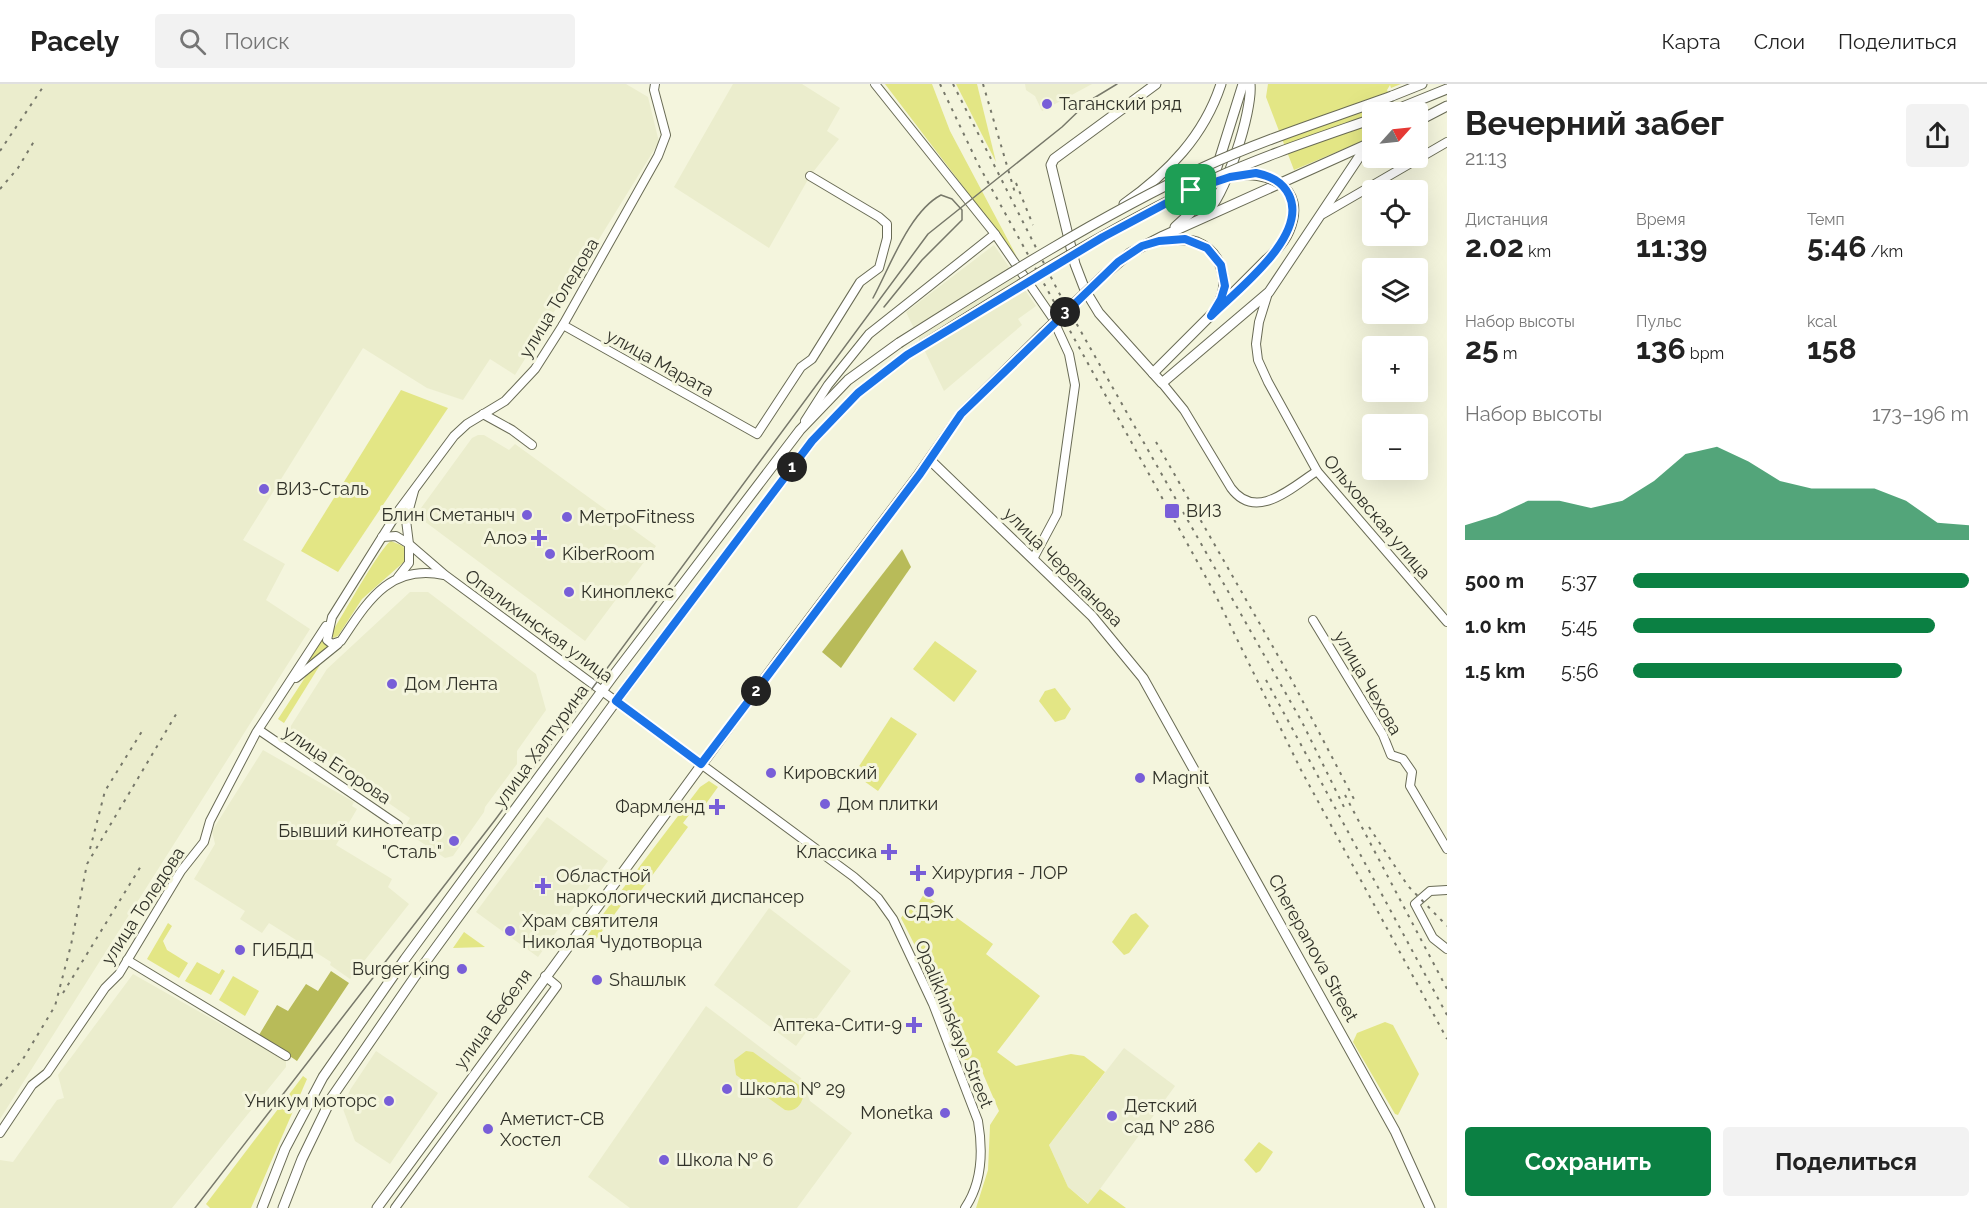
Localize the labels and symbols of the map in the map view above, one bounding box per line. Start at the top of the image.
place label: Таганский ряд [1059,93,1182,114]
marker: Таганский ряд [1040,97,1054,111]
north arrow [1362,102,1428,168]
pin [1165,164,1216,215]
street label: улица Толедова [515,234,603,361]
pin: 3 [1050,297,1080,327]
street label: улица Марата [603,324,718,401]
street label: Ольховская улица [1319,450,1435,583]
pin: 1 [777,452,807,482]
place label: ВИЗ-Сталь [276,478,369,499]
marker: ВИЗ-Сталь [257,482,271,496]
place label: ВИЗ [1186,500,1222,521]
marker: ВИЗ [1163,502,1181,520]
street label: улица Черепанова [999,503,1127,631]
place label: Блин Сметаныч [381,504,515,525]
place label: МетроFitness [579,506,695,527]
marker: Блин Сметаныч [520,508,534,522]
marker: МетроFitness [560,510,574,524]
place label: Алоэ [484,527,527,548]
marker: Алоэ [532,531,546,545]
place label: KiberRoom [562,543,655,564]
marker: KiberRoom [543,547,557,561]
street label: Опалихинская улица [461,565,617,686]
place label: Киноплекс [581,581,674,602]
marker: Киноплекс [562,585,576,599]
street label: улица Чехова [1330,627,1407,739]
place label: Дом Лента [404,673,498,694]
pin: 2 [741,676,771,706]
marker: Дом Лента [385,677,399,691]
street label: улица Халтурина [489,680,592,811]
street label: улица Егорова [279,721,395,808]
place label: Кировский [783,762,877,783]
marker: Кировский [764,766,778,780]
place label: Magnit [1152,767,1209,788]
marker: Magnit [1133,771,1147,785]
place label: Дом плитки [837,793,938,814]
place label: Фармленд [615,796,705,817]
marker: Дом плитки [818,797,832,811]
marker: Фармленд [710,800,724,814]
place label: Бывший кинотеатр "Сталь" [278,820,442,862]
marker: Бывший кинотеатр "Сталь" [447,834,461,848]
place label: Классика [796,841,877,862]
street label: улица Толедова [97,843,188,969]
marker: Классика [882,845,896,859]
place label: Хирургия - ЛОР [932,862,1068,883]
marker: Хирургия - ЛОР [909,864,927,882]
place label: Областной наркологический диспансер [556,865,804,907]
street label: Cherepanova Street [1264,870,1363,1025]
marker: Областной наркологический диспансер [534,877,552,895]
marker: СДЭК [922,885,936,899]
place label: СДЭК [904,901,954,922]
place label: Храм святителя Николая Чудотворца [522,910,702,952]
marker: Храм святителя Николая Чудотворца [503,924,517,938]
street label: Opalikhinskaya Street [911,937,998,1111]
place label: ГИБДД [252,939,314,960]
marker: ГИБДД [233,943,247,957]
place label: Burger King [352,958,450,979]
marker: Burger King [455,962,469,976]
street label: улица Бебеля [449,964,536,1073]
place label: Shашлык [609,969,686,990]
marker: Shашлык [590,973,604,987]
place label: Аптека-Сити-9 [773,1014,902,1035]
marker: Аптека-Сити-9 [907,1018,921,1032]
place label: Школа № 29 [739,1078,845,1099]
marker: Школа № 29 [720,1082,734,1096]
place label: Уникум моторс [245,1090,377,1111]
marker: Уникум моторс [382,1094,396,1108]
place label: Детский сад № 286 [1124,1095,1215,1137]
place label: Monetka [860,1102,933,1123]
marker: Monetka [938,1106,952,1120]
place label: Аметист-СВ Хостел [500,1108,604,1150]
marker: Детский сад № 286 [1105,1109,1119,1123]
marker: Аметист-СВ Хостел [481,1122,495,1136]
place label: Школа № 6 [676,1149,773,1170]
marker: Школа № 6 [657,1153,671,1167]

